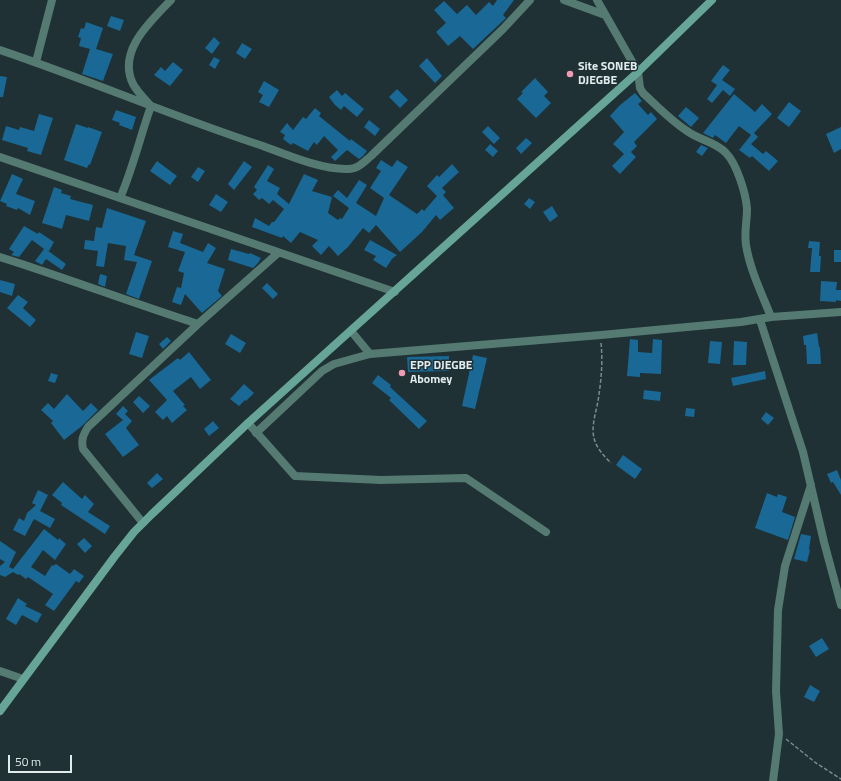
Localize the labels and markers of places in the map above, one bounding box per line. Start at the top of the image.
place label: Site SONEB DJEGBE [578,60,637,88]
marker: Site SONEB DJEGBE [565,69,575,79]
place label: EPP DJEGBE Abomey [410,359,472,387]
marker: EPP DJEGBE Abomey [397,368,407,378]

